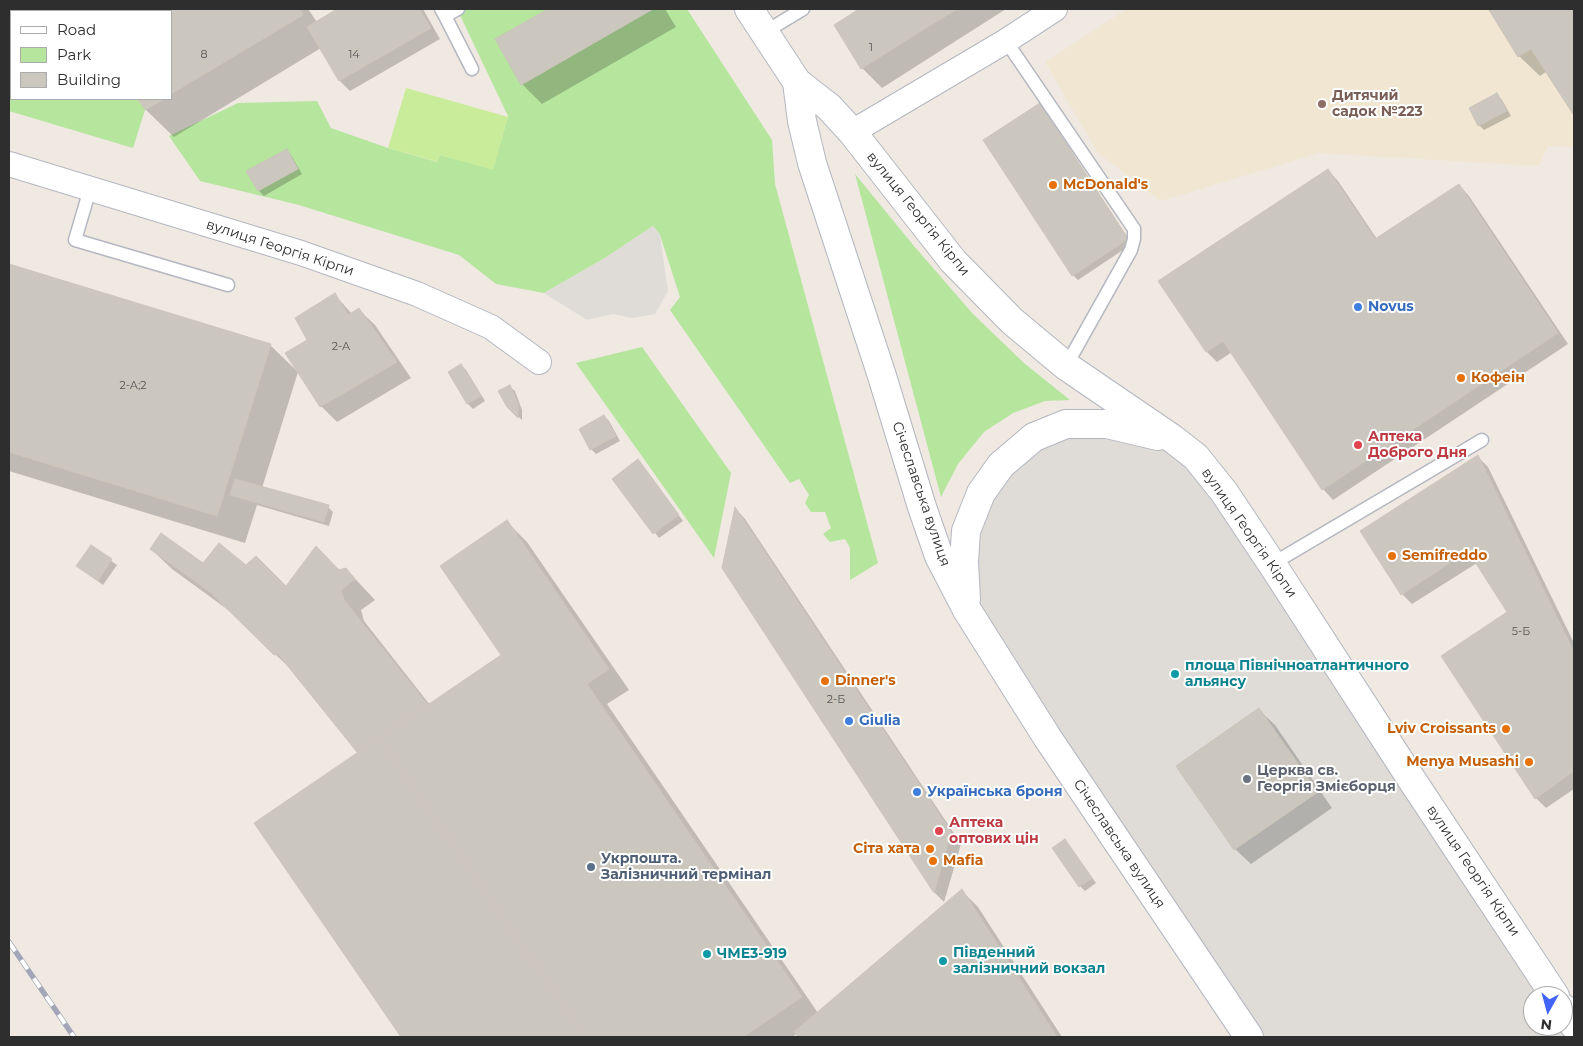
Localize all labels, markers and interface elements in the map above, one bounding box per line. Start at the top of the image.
legend [10,10,172,100]
text: Road [57,20,96,39]
house number: 1 [869,41,873,55]
text: Park [57,45,91,64]
house number: 8 [200,48,208,62]
house number: 14 [348,48,360,62]
text: Building [57,70,121,89]
place label: Дитячий садок №223 [1332,88,1423,120]
marker: Дитячий садок №223 [1316,98,1328,110]
street label: вулиця Георгія Кірпи [863,149,973,279]
place label: McDonald's [1063,177,1148,193]
marker: McDonald's [1047,179,1059,191]
street label: вулиця Георгія Кірпи [204,216,356,280]
place label: Novus [1368,299,1414,315]
marker: Novus [1352,301,1364,313]
house number: 2-А [332,340,350,354]
place label: Кофеiн [1471,370,1525,386]
marker: Кофеiн [1455,372,1467,384]
house number: 2-А;2 [119,379,147,393]
street label: Січеславська вулиця [888,419,954,569]
place label: Аптека Доброго Дня [1368,429,1467,462]
marker: Аптека Доброго Дня [1352,439,1364,451]
street label: вулиця Георгія Кірпи [1198,465,1300,601]
place label: Semifreddo [1402,548,1487,564]
marker: Semifreddo [1386,550,1398,562]
house number: 5-Б [1512,625,1530,639]
place label: площа Північноатлантичного альянсу [1185,658,1409,690]
marker: площа Північноатлантичного альянсу [1169,668,1181,680]
place label: Dinner's [835,673,896,689]
marker: Dinner's [819,675,831,687]
house number: 2-Б [827,693,845,707]
place label: Giulia [859,713,901,729]
marker: Giulia [843,715,855,727]
place label: Lviv Croissants [1387,721,1496,737]
marker: Lviv Croissants [1500,723,1512,735]
place label: Menya Musashi [1406,754,1519,770]
marker: Menya Musashi [1523,756,1535,768]
place label: Церква св. Георгія Змієборця [1257,763,1396,796]
marker: Церква св. Георгія Змієборця [1241,773,1253,785]
street label: Січеславська вулиця [1069,776,1169,912]
place label: Українська броня [927,784,1062,800]
marker: Українська броня [911,786,923,798]
street label: вулиця Георгія Кірпи [1423,802,1523,940]
place label: Аптека оптових цін [949,815,1039,848]
marker: Аптека оптових цін [933,825,945,837]
place label: Сіта хата [853,841,920,857]
marker: Сіта хата [924,843,936,855]
place label: Укрпошта. Залізничний термінал [601,851,771,884]
place label: Mafia [943,853,983,869]
marker: Mafia [927,855,939,867]
marker: Укрпошта. Залізничний термінал [585,861,597,873]
place label: Південний залізничний вокзал [953,945,1105,978]
place label: ЧМЕ3-919 [717,946,787,962]
marker: ЧМЕ3-919 [701,948,713,960]
marker: Південний залізничний вокзал [937,955,949,967]
north arrow [1523,986,1573,1036]
text: N [1540,1015,1553,1035]

